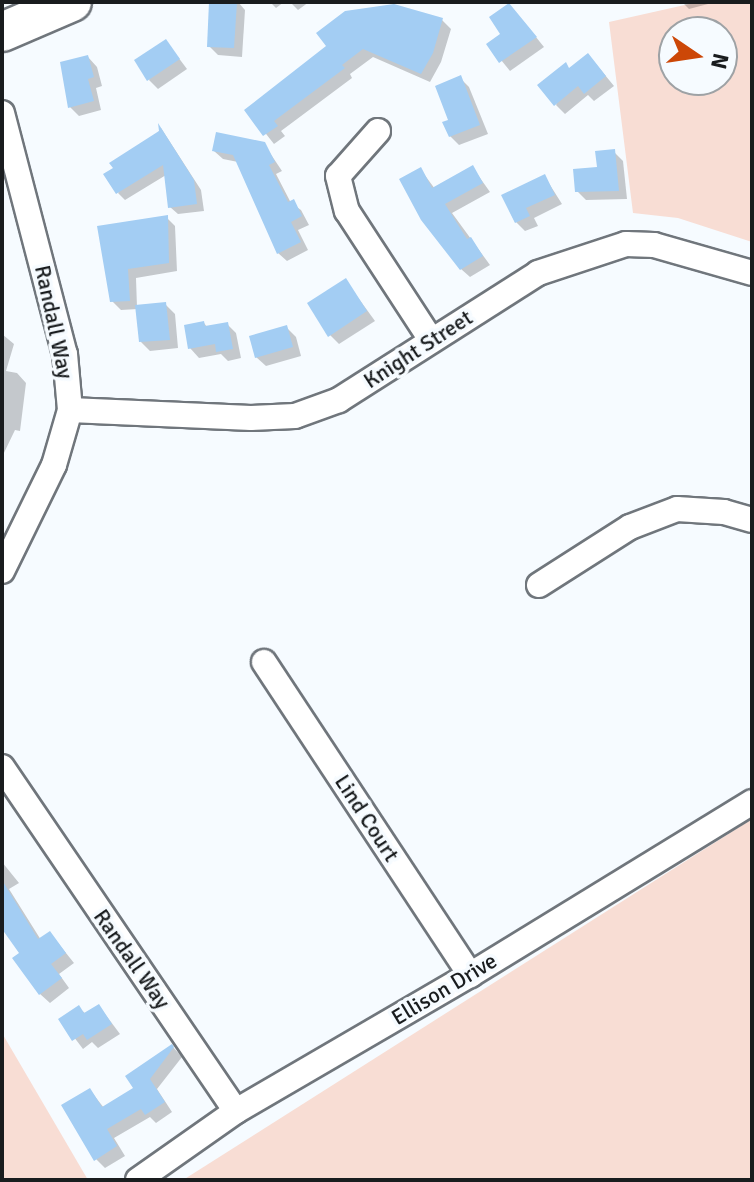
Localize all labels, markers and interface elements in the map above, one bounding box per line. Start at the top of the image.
north arrow [658,16,738,96]
text: N [705,51,735,72]
street label: Randall Way [29,263,79,381]
street label: Knight Street [359,304,477,394]
street label: Lind Court [329,770,405,866]
street label: Randall Way [88,904,176,1014]
street label: Ellison Drive [387,947,501,1031]

